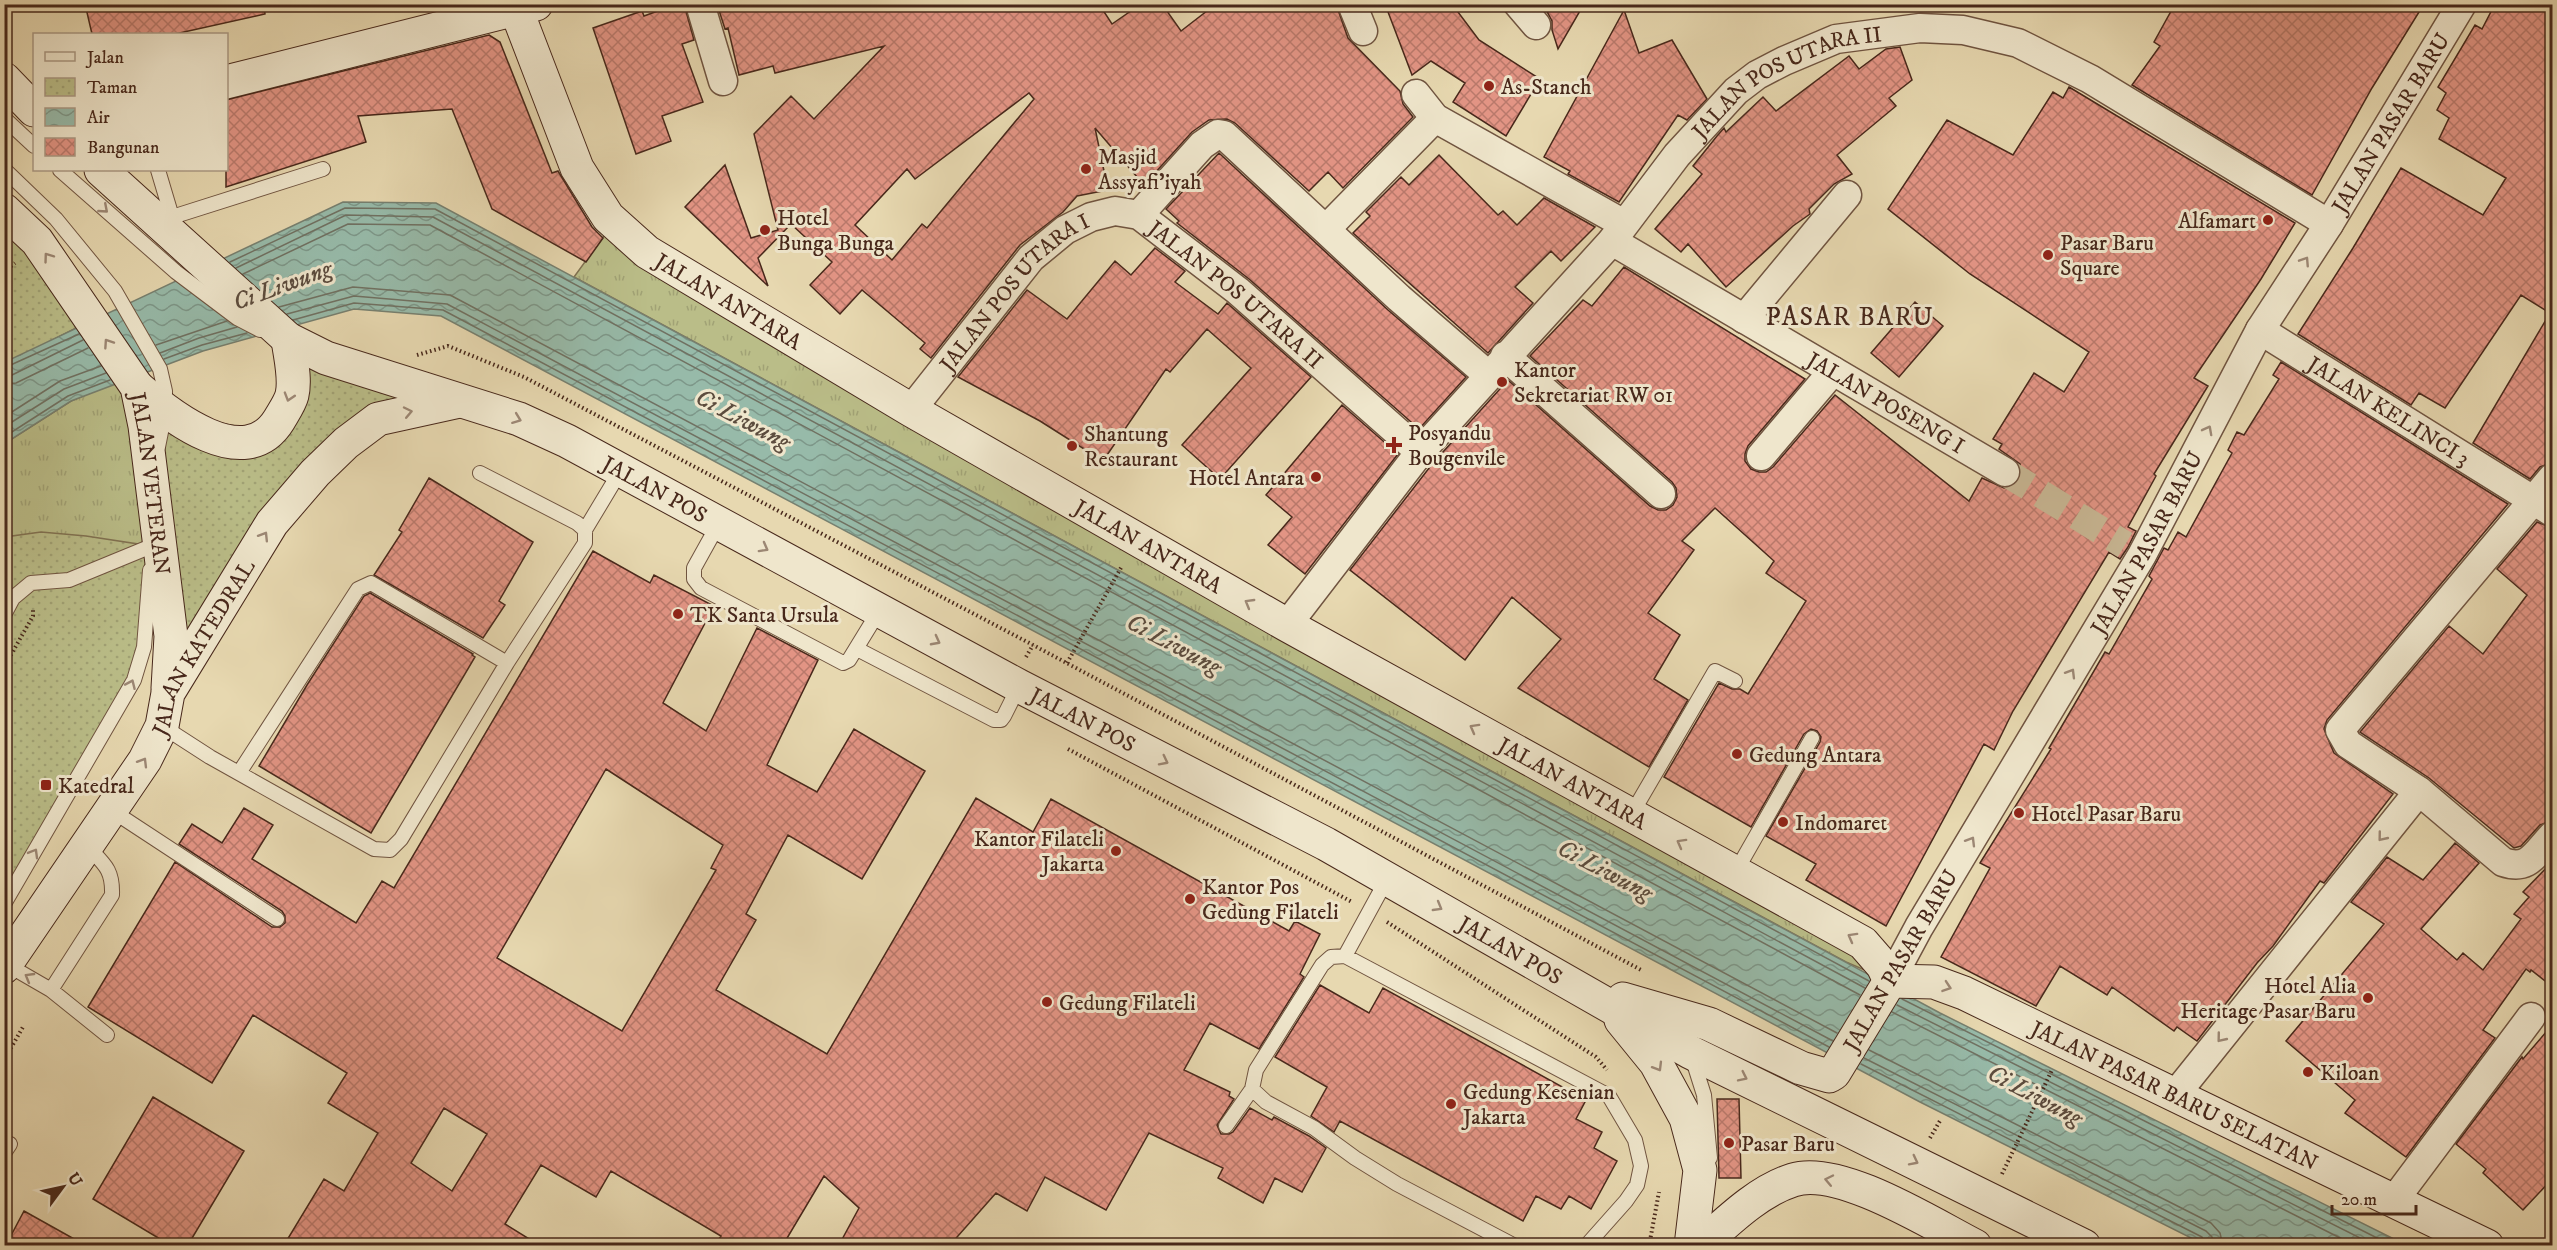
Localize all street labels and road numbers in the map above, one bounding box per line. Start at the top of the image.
street label: JALAN POS UTARA II [1685,21,1883,147]
street label: JALAN PASAR BARU [2326,28,2456,220]
street label: JALAN POS UTARA I [933,208,1094,379]
street label: JALAN POS UTARA II [1141,214,1328,375]
street label: JALAN ANTARA [648,247,807,357]
street label: JALAN POSENG I [1800,346,1969,460]
street label: JALAN KELINCI 3 [2300,350,2474,472]
street label: JALAN VETERAN [123,388,175,577]
street label: JALAN PASAR BARU [2084,447,2209,642]
street label: JALAN POS [595,450,712,529]
street label: JALAN ANTARA [1067,493,1228,601]
street label: JALAN KATEDRAL [146,555,262,743]
street label: JALAN POS [1023,681,1140,759]
street label: JALAN ANTARA [1491,731,1652,837]
street label: JALAN PASAR BARU [1837,865,1964,1058]
street label: JALAN POS [1452,910,1567,991]
street label: JALAN PASAR BARU SELATAN [2024,1015,2322,1177]

